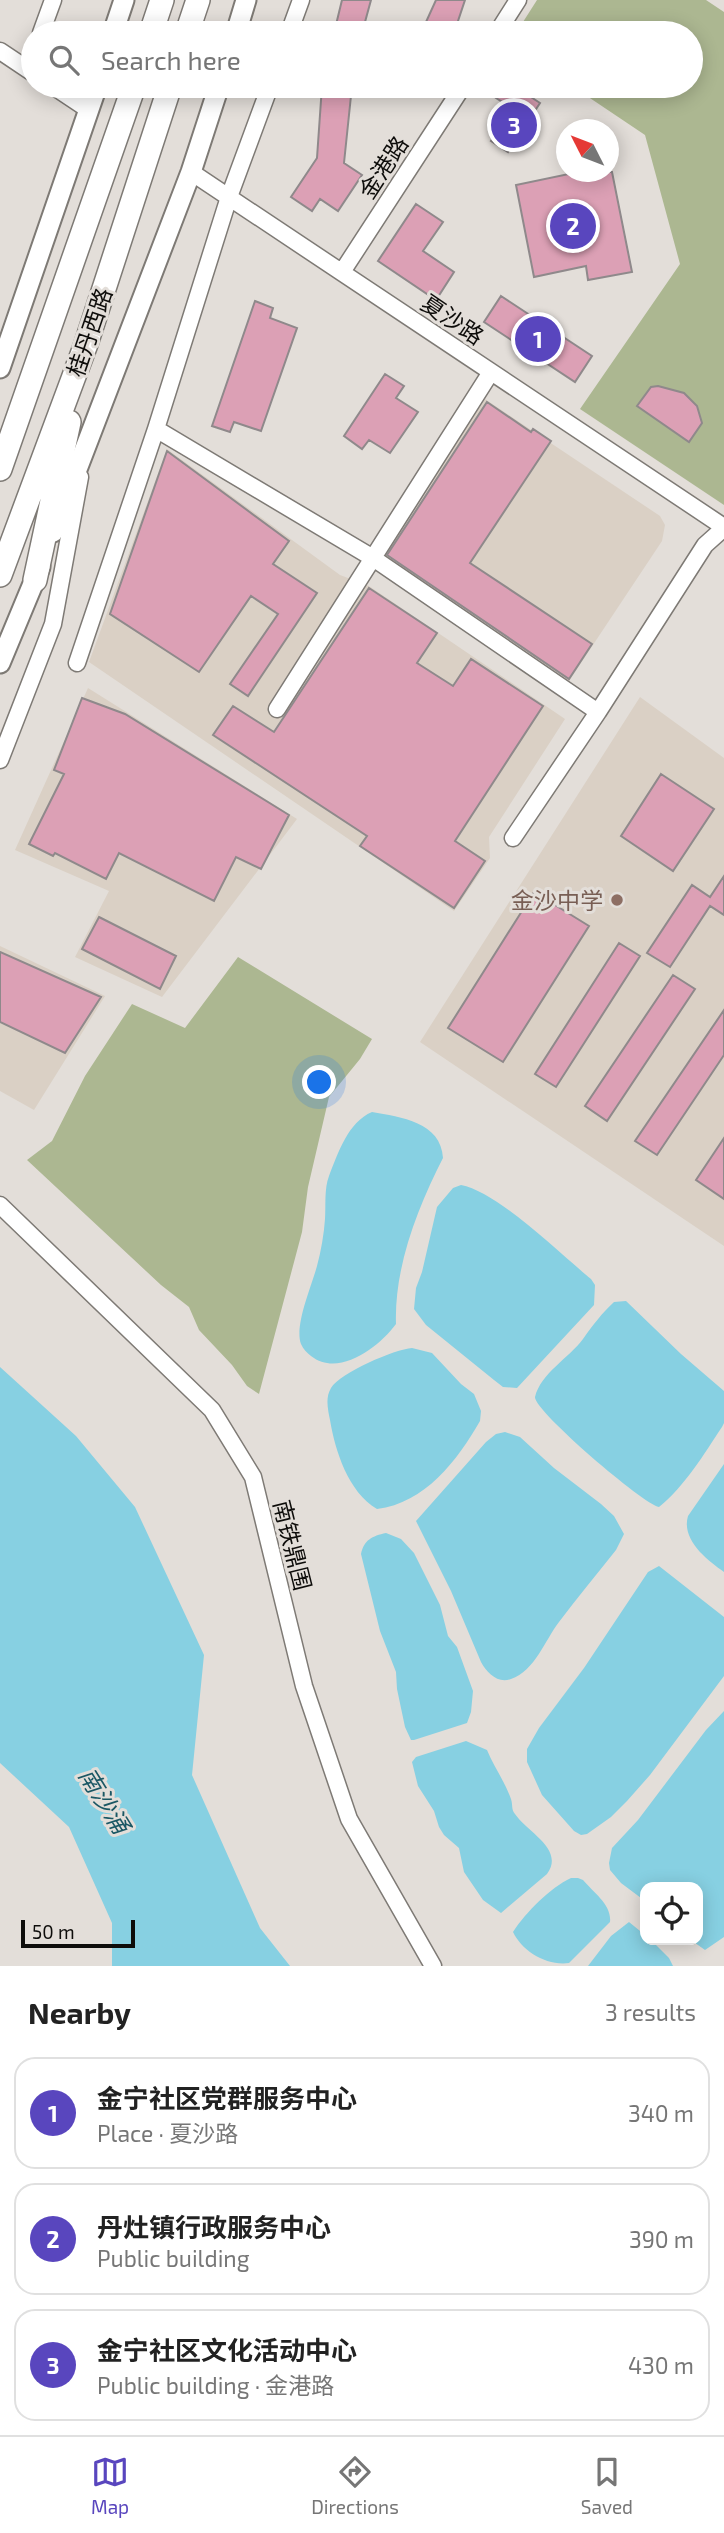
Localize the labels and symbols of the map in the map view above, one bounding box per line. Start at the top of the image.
pin: 3 [491,99,537,151]
north arrow [556,119,619,182]
street label: 金港路 [352,130,414,204]
pin: 2 [550,200,596,252]
street label: 桂丹西路 [61,284,117,380]
street label: 夏沙路 [417,288,489,350]
pin: 1 [515,313,561,365]
place label: 金沙中学 [511,886,603,914]
marker: 金沙中学 [609,892,625,908]
your location [302,1065,336,1099]
street label: 南铁鼎围 [268,1497,318,1593]
water label: 南沙涌 [74,1762,138,1841]
scale bar [21,1917,135,1949]

